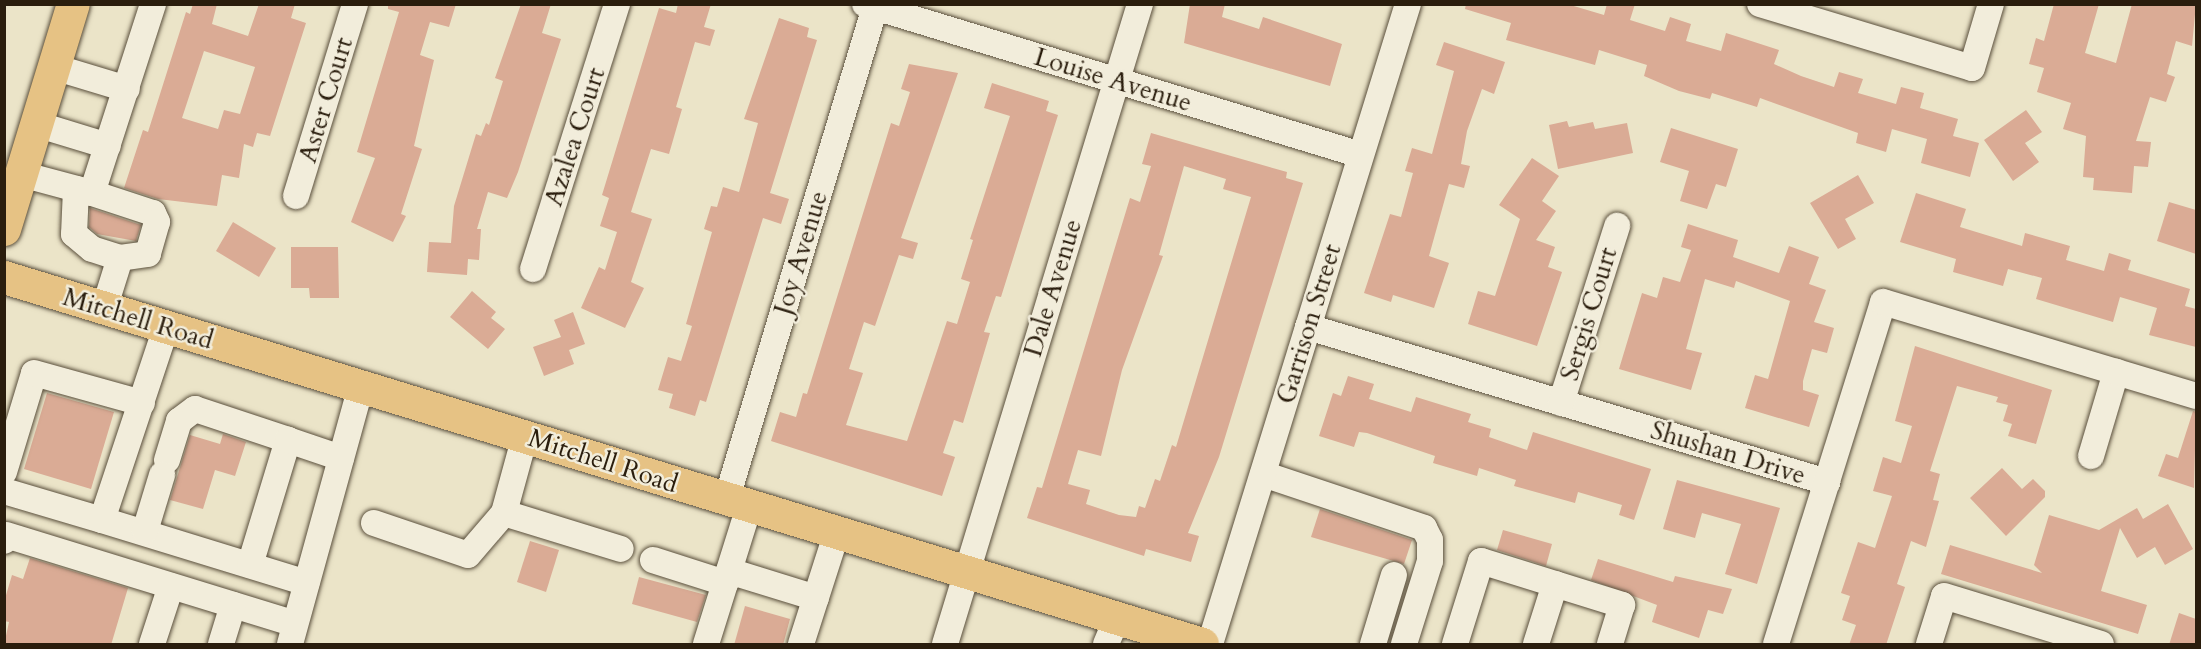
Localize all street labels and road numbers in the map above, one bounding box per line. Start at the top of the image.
street label: Aster Court [292,33,360,167]
street label: Louise Avenue [1030,41,1196,119]
street label: Azalea Court [538,64,612,210]
street label: Joy Avenue [767,187,835,319]
street label: Dale Avenue [1017,216,1089,360]
street label: Garrison Street [1270,240,1348,408]
street label: Sergis Court [1554,244,1624,384]
street label: Mitchell Road [59,281,217,357]
street label: Shushan Drive [1647,415,1809,491]
street label: Mitchell Road [524,422,682,500]

